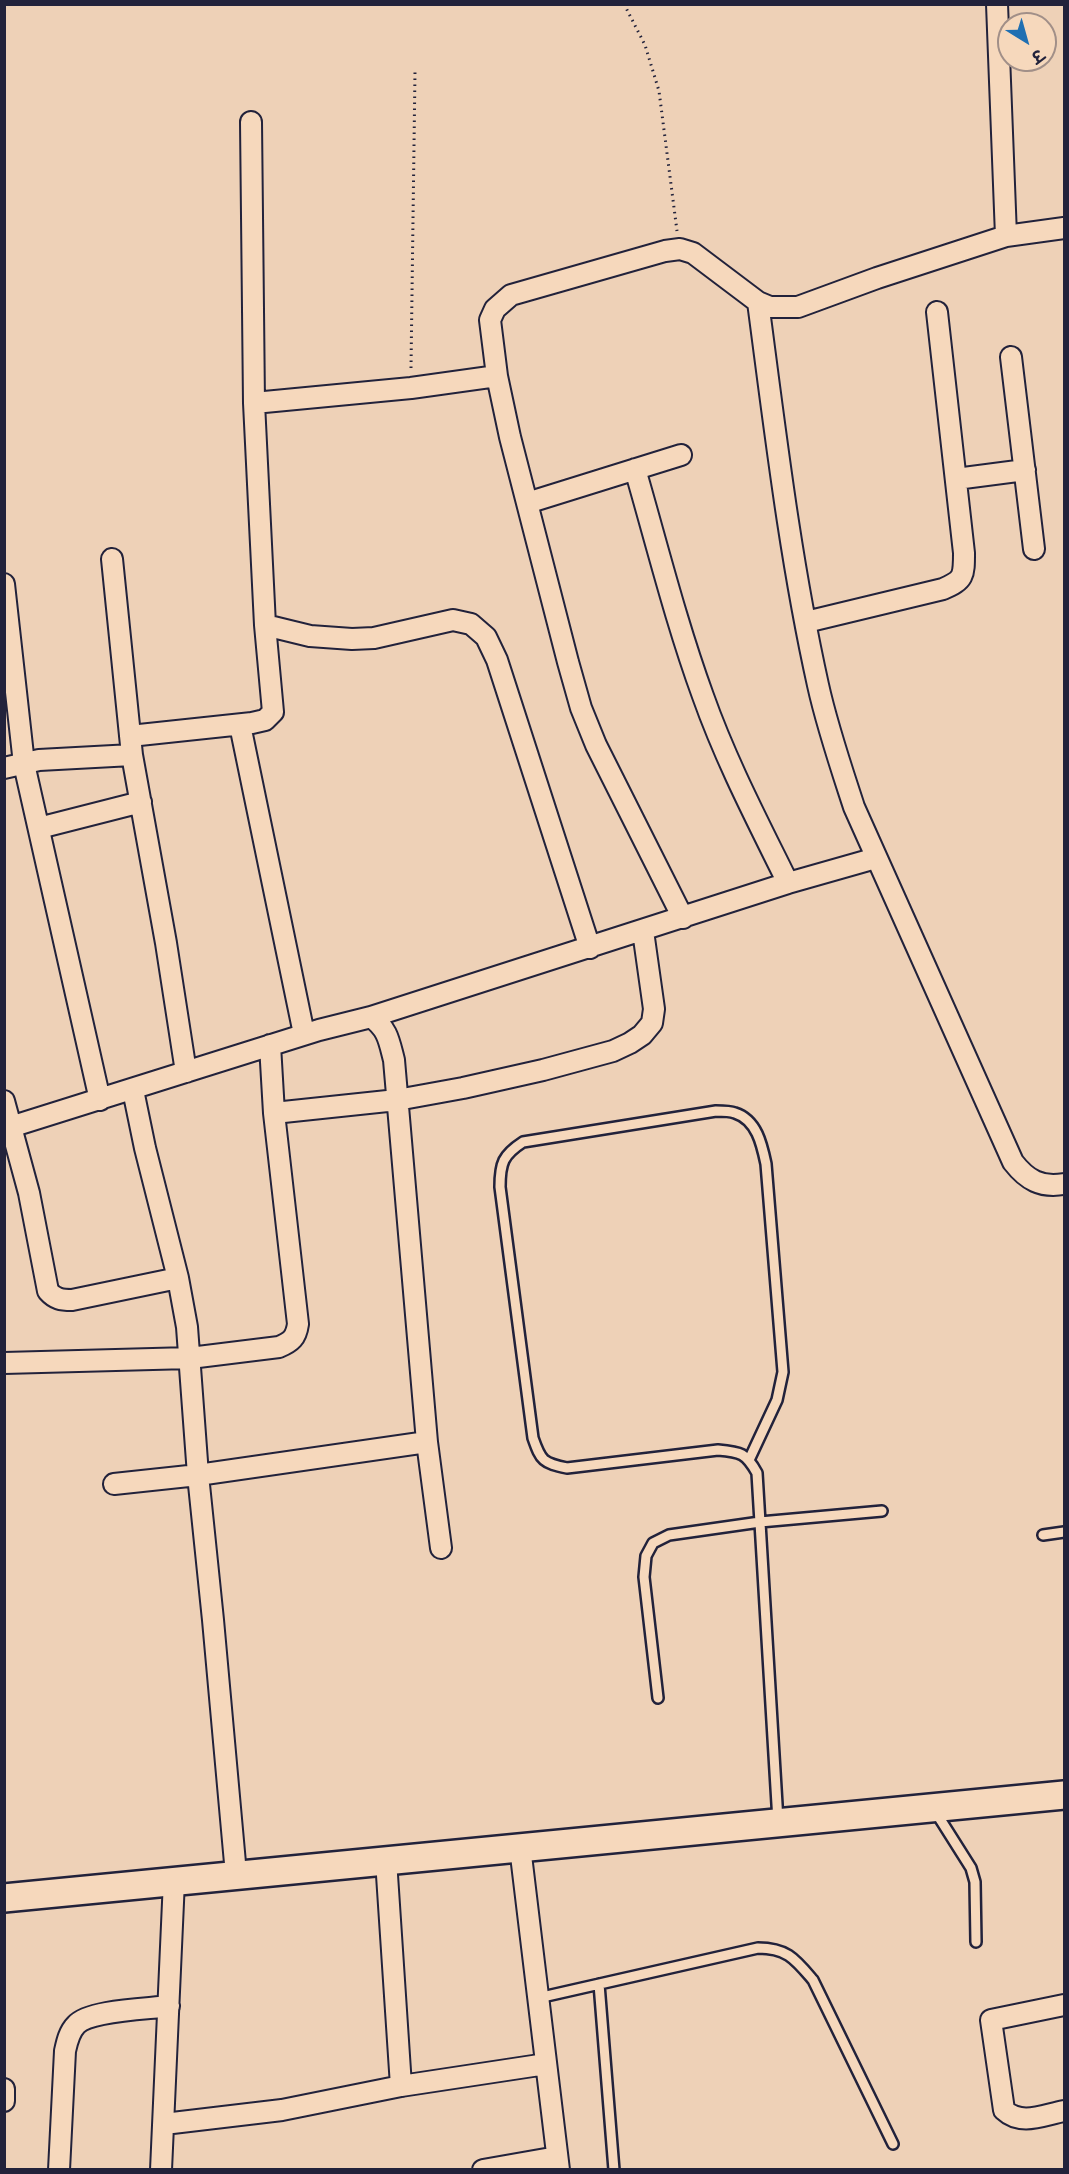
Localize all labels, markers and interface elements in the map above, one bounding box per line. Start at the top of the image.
north arrow [997,12,1057,72]
text: उ [1027,44,1047,66]

